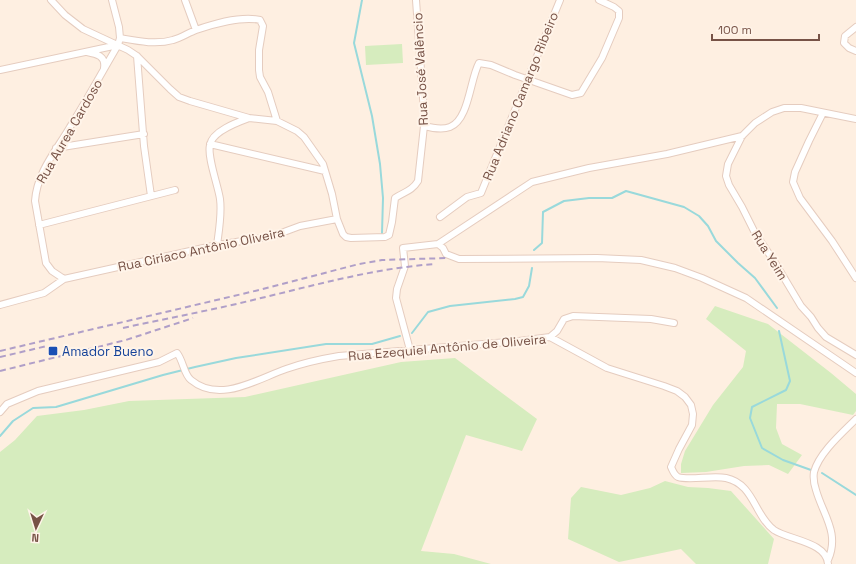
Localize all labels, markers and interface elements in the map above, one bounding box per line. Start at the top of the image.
street label: Rua Adriano Camargo Ribeiro [479,9,562,183]
street label: Rua José Valêncio [409,12,432,126]
scale bar [712,16,819,42]
text: 100 m [718,22,752,38]
street label: Rua Aurea Cardoso [33,76,106,187]
street label: Rua Ciriaco Antônio Oliveira [116,223,287,275]
street label: Rua Yeim [748,227,792,283]
street label: Rua Ezequiel Antônio de Oliveira [347,330,547,365]
place label: Amador Bueno [62,343,154,360]
marker: Amador Bueno [47,345,59,357]
north arrow [16,508,56,548]
text: N [31,531,39,545]

